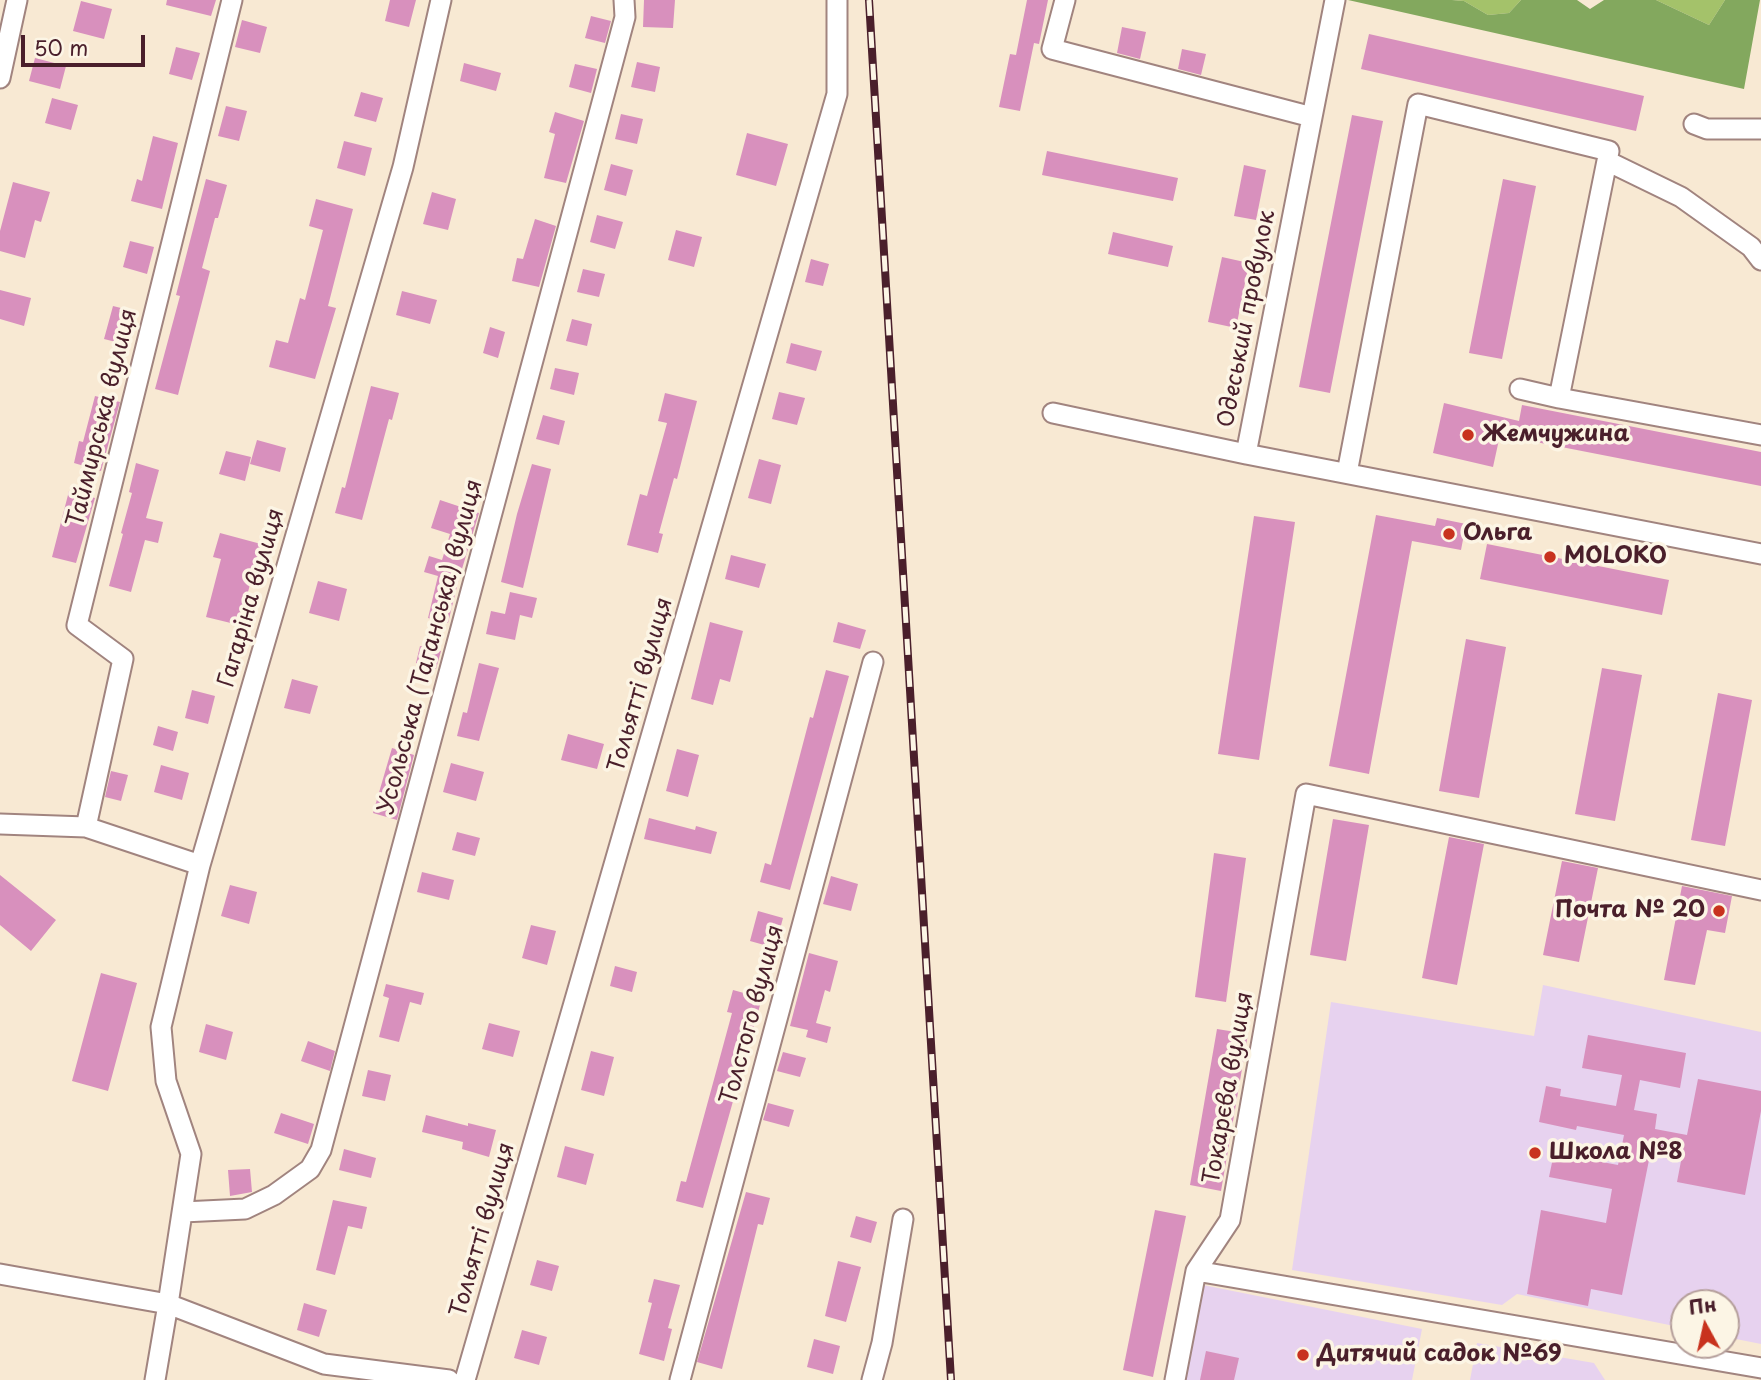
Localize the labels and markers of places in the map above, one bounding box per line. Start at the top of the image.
place label: Жемчужина [1482,421,1629,449]
marker: Жемчужина [1460,427,1476,443]
place label: Ольга [1463,520,1532,548]
marker: Ольга [1441,526,1457,542]
place label: MOLOKO [1564,543,1667,571]
marker: MOLOKO [1542,549,1558,565]
place label: Почта № 20 [1555,897,1705,925]
marker: Почта № 20 [1711,903,1727,919]
place label: Школа №8 [1549,1139,1683,1167]
marker: Школа №8 [1527,1145,1543,1161]
place label: Дитячий садок №69 [1317,1341,1562,1369]
marker: Дитячий садок №69 [1295,1347,1311,1363]

